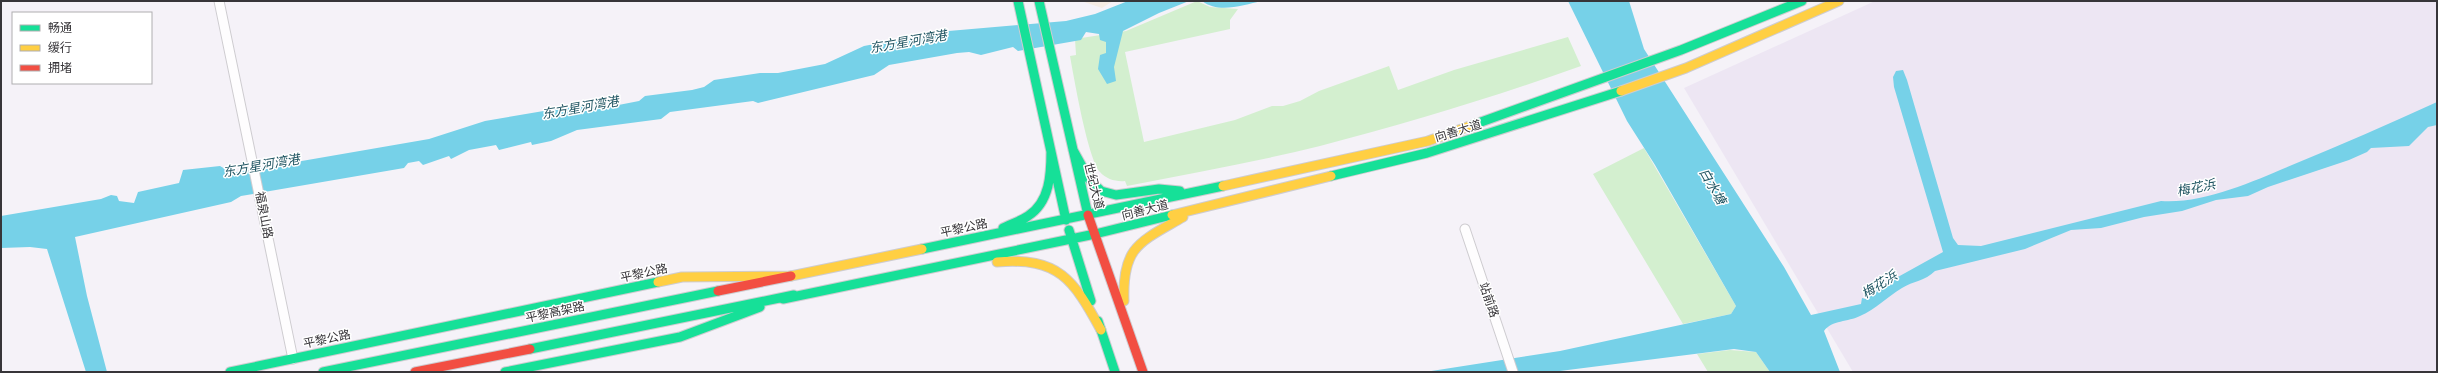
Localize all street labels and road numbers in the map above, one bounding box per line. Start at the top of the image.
street label: 向善大道 [1432,114,1483,145]
street label: 世纪大道 [1081,160,1110,211]
street label: 福泉山路 [253,190,278,240]
street label: 向善大道 [1119,194,1170,223]
street label: 平黎公路 [938,213,989,240]
street label: 平黎公路 [618,258,669,285]
street label: 站前路 [1477,280,1504,319]
street label: 平黎高架路 [524,296,586,325]
street label: 平黎公路 [301,324,352,351]

